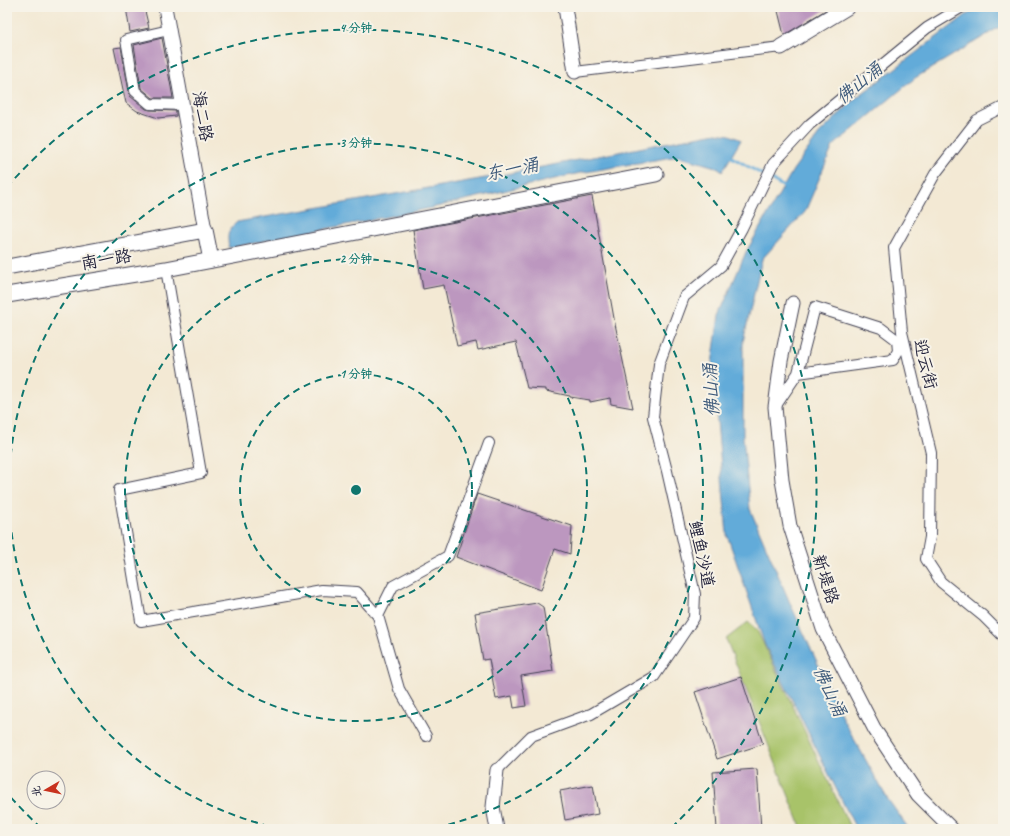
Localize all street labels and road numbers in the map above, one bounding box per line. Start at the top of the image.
street label: 海二路 [188,89,217,143]
street label: 南一路 [79,245,133,274]
street label: 迎云街 [909,337,942,391]
street label: 鲤鱼沙道 [684,519,719,590]
street label: 新堤路 [808,552,843,607]

